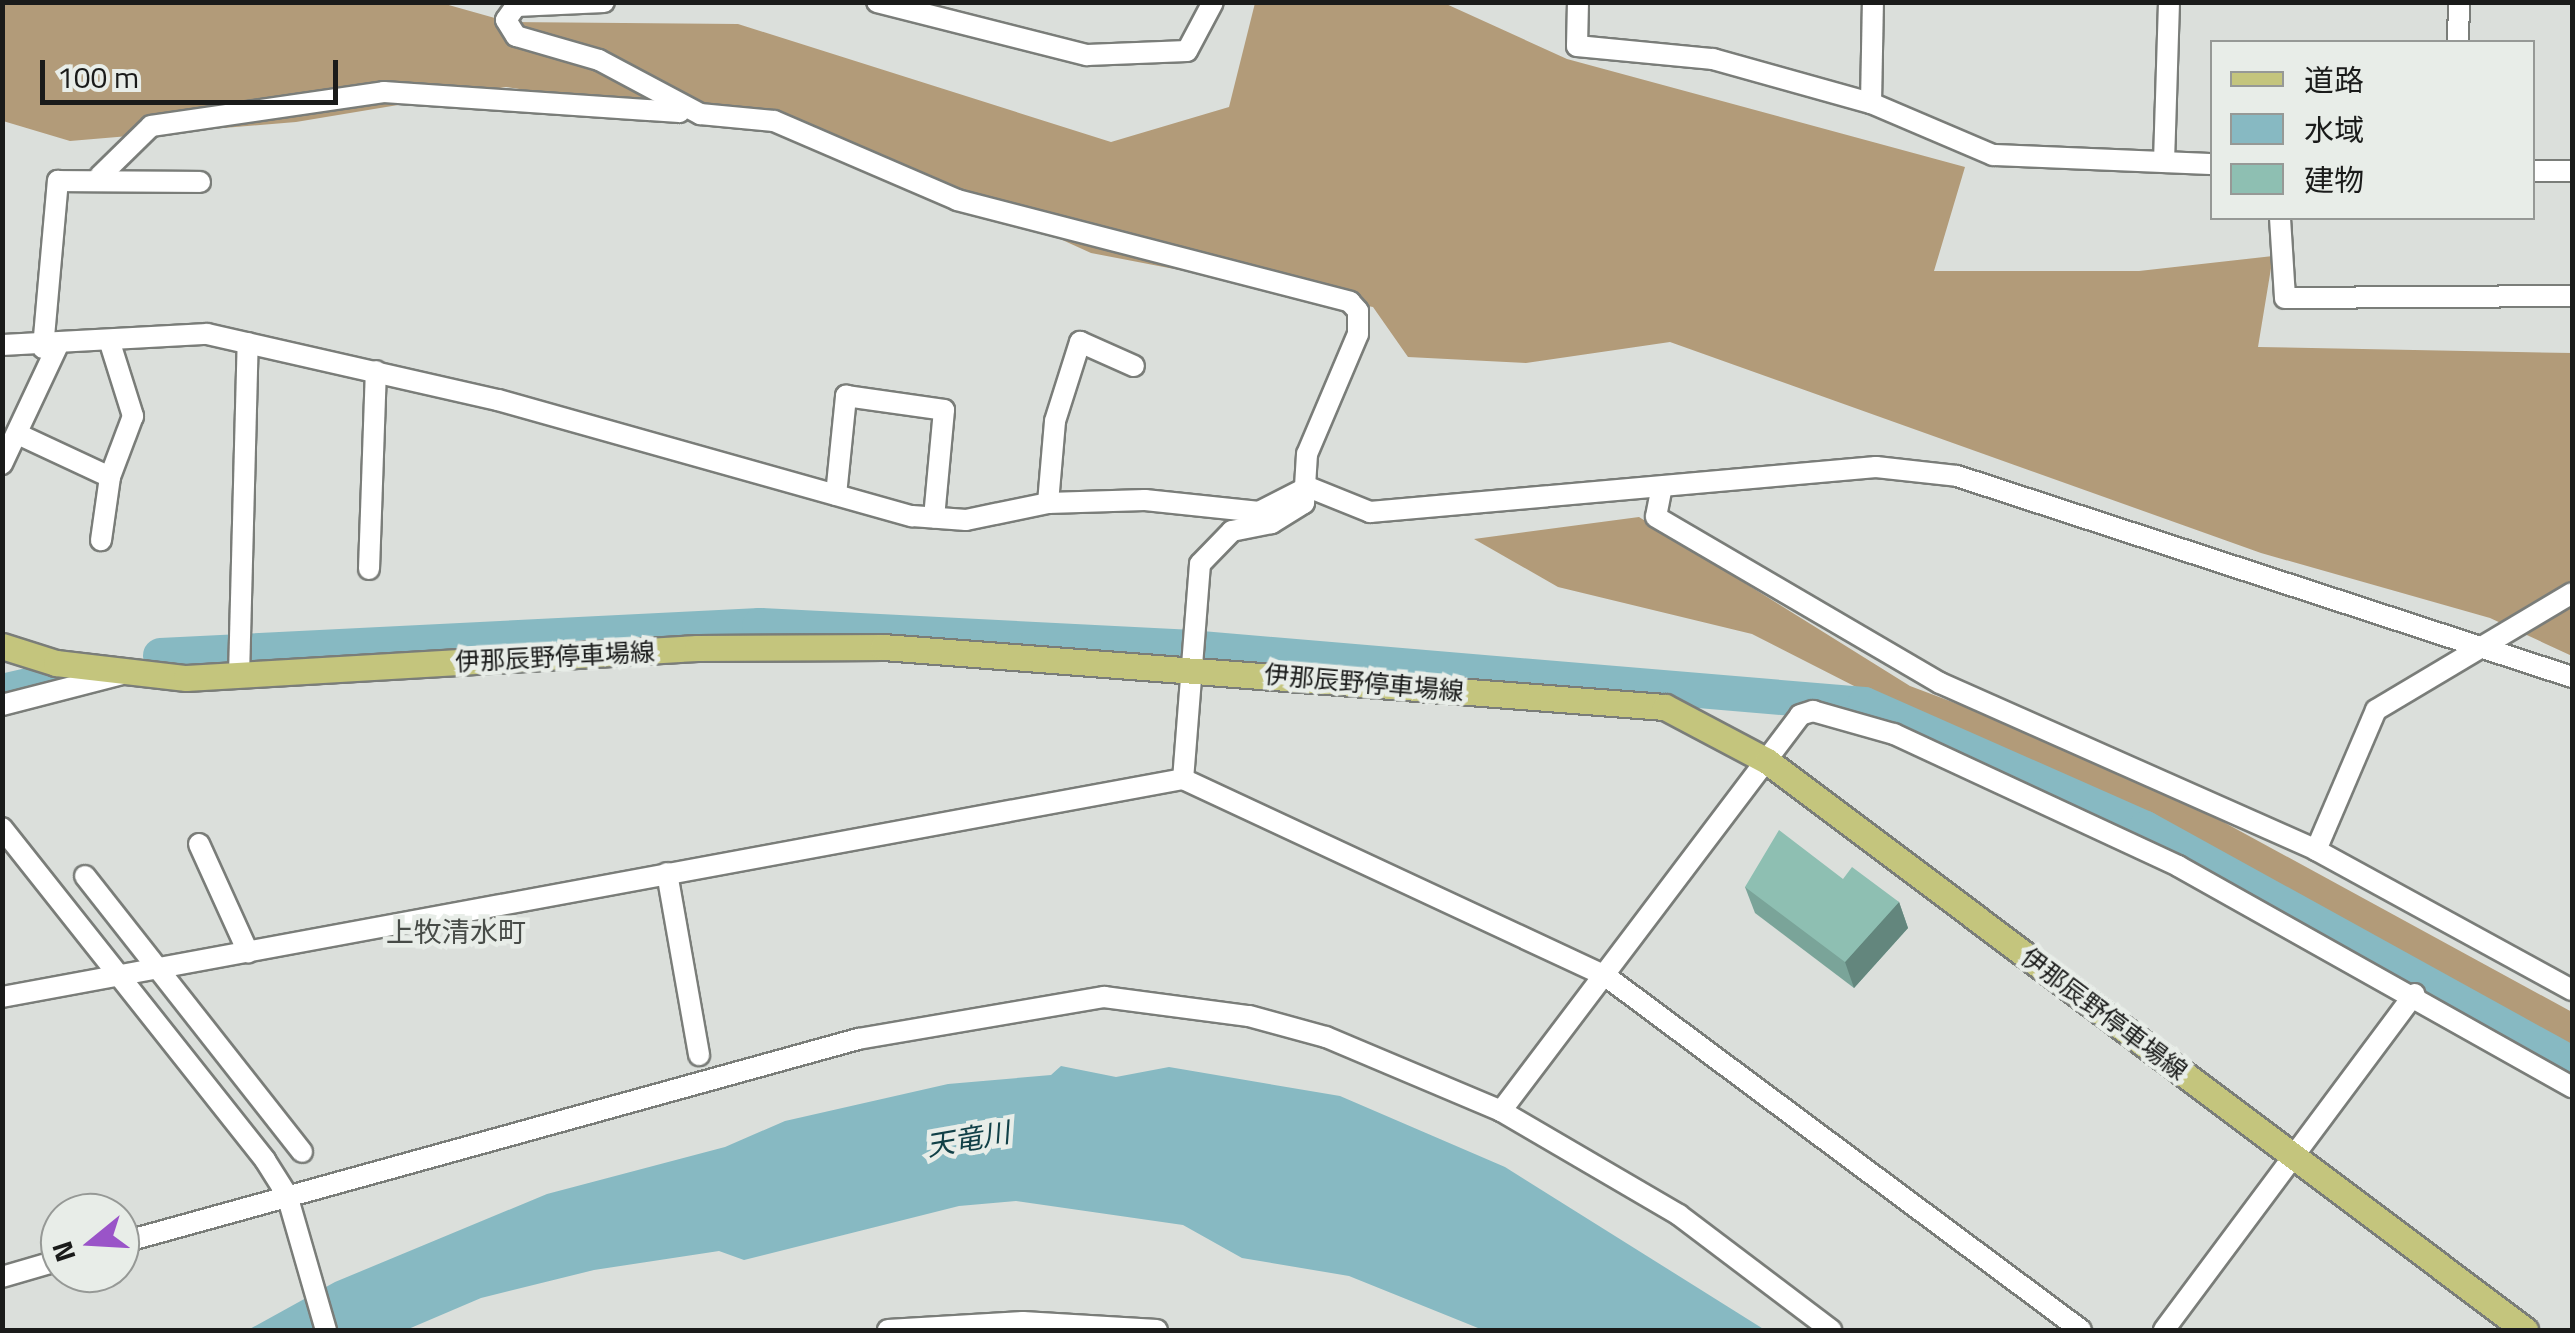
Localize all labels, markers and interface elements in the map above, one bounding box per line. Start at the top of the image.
scale bar [45,40,342,102]
legend [2210,40,2535,220]
text: 100 m [57,54,139,100]
text: 道路 [2304,57,2364,103]
text: 水域 [2304,107,2364,153]
text: 建物 [2304,157,2364,203]
street label: 伊那辰野停車場線 [454,637,656,677]
street label: 伊那辰野停車場線 [1263,659,1465,707]
district label: 上牧清水町 [386,915,526,949]
street label: 伊那辰野停車場線 [2015,942,2193,1086]
water label: 天竜川 [924,1115,1012,1163]
north arrow [40,1193,140,1293]
text: N [39,1236,86,1268]

